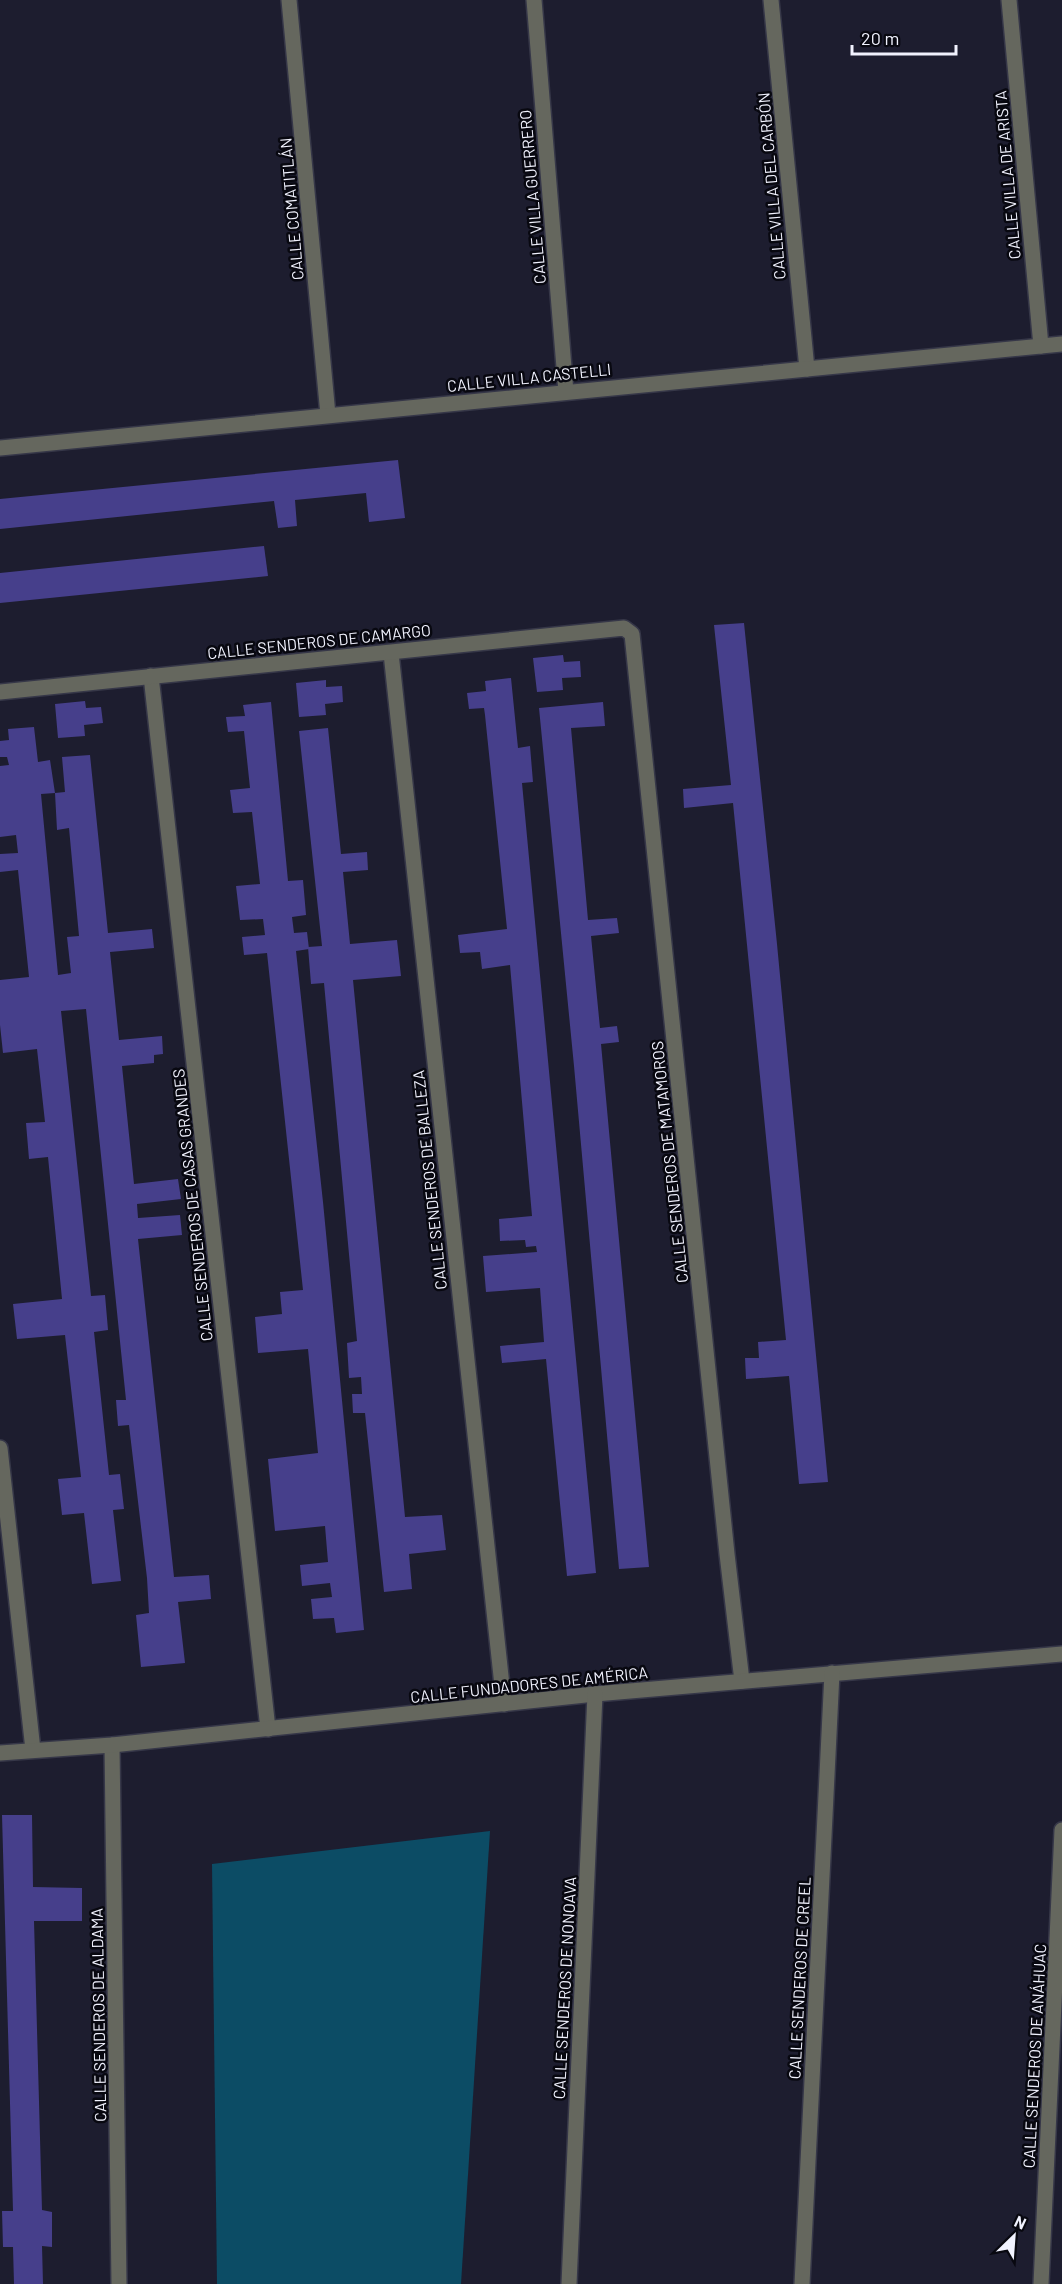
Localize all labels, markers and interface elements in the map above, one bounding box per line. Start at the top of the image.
scale bar [852,18,956,56]
text: 20 m [861,27,899,49]
street label: CALLE VILLA DE ARISTA [990,90,1024,260]
street label: CALLE VILLA DEL CARBÓN [753,92,789,280]
street label: CALLE VILLA GUERRERO [515,109,549,285]
street label: CALLE COMATITLÁN [275,137,307,281]
street label: CALLE VILLA CASTELLI [446,359,612,395]
street label: CALLE SENDEROS DE CAMARGO [206,620,432,662]
street label: CALLE SENDEROS DE MATAMOROS [647,1040,691,1284]
street label: CALLE SENDEROS DE CASAS GRANDES [168,1068,216,1342]
street label: CALLE SENDEROS DE BALLEZA [408,1069,450,1291]
street label: CALLE FUNDADORES DE AMÉRICA [409,1662,649,1706]
street label: CALLE SENDEROS DE NONOAVA [549,1876,579,2100]
street label: CALLE SENDEROS DE CREEL [784,1876,814,2080]
street label: CALLE SENDEROS DE ALDAMA [87,1908,109,2122]
street label: CALLE SENDEROS DE ANÁHUAC [1019,1943,1049,2169]
north arrow [984,2206,1044,2266]
text: N [1012,2211,1029,2233]

